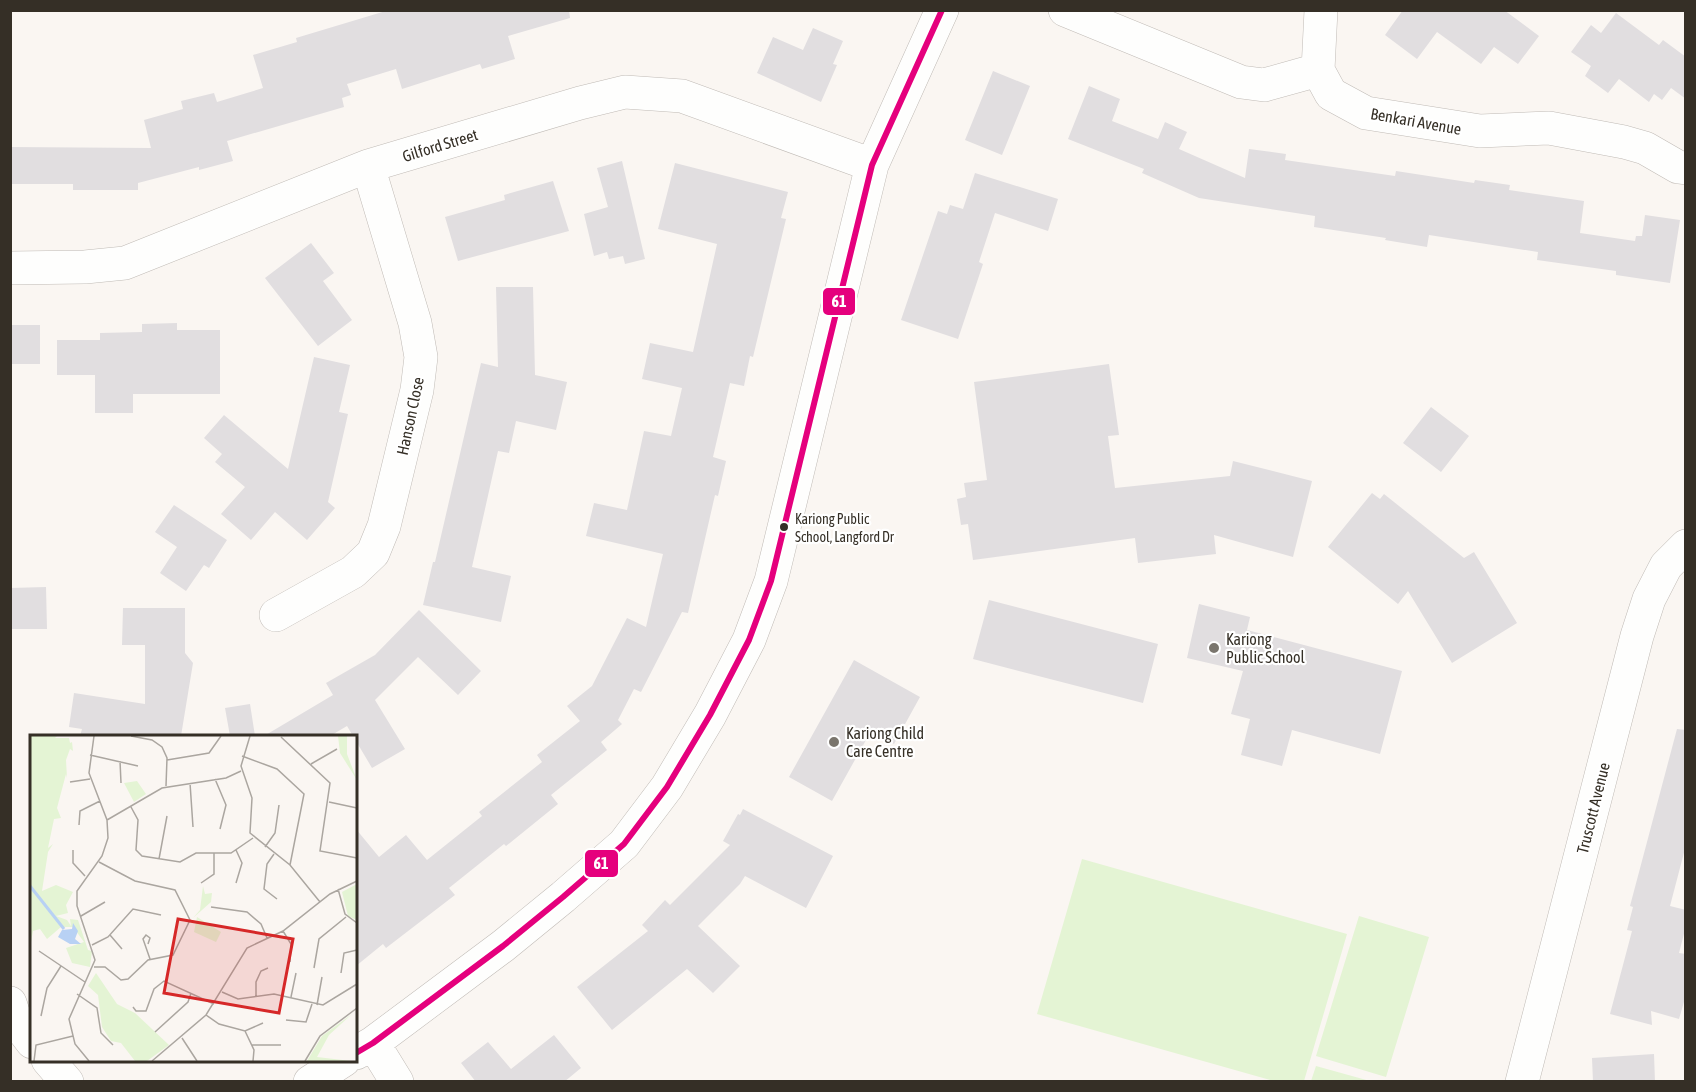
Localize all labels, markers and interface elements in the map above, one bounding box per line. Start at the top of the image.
street label: Benkari Avenue [1369,104,1463,138]
street label: Gilford Street [400,125,480,165]
line badge: 61 [822,287,856,316]
text: 61 [831,292,847,310]
street label: Hanson Close [393,375,427,457]
place label: Kariong Public School, Langford Dr [795,511,895,545]
marker: Kariong Public School, Langford Dr [778,521,790,533]
place label: Kariong Public School [1226,630,1306,666]
marker: Kariong Public School [1207,641,1221,655]
place label: Kariong Child Care Centre [846,724,924,760]
inset map [30,735,357,1062]
marker: Kariong Child Care Centre [827,735,841,749]
street label: Truscott Avenue [1573,761,1613,855]
line badge: 61 [584,849,619,878]
text: 61 [593,854,609,872]

